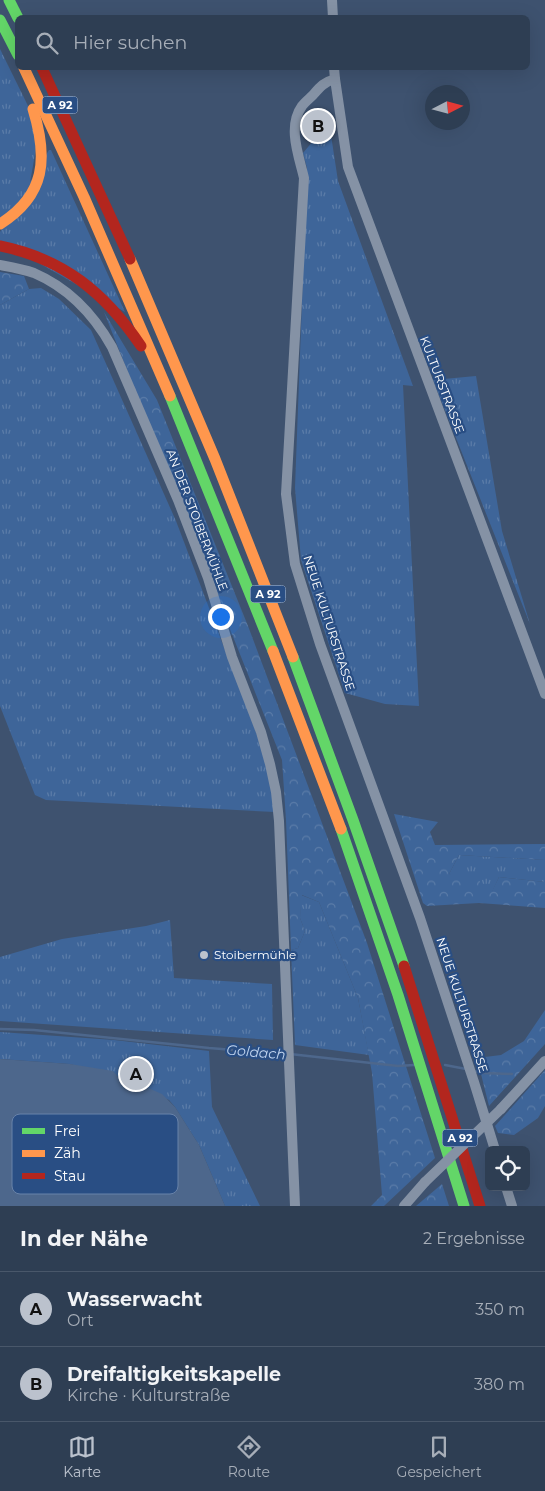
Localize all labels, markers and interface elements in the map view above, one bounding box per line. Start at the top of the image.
search box [15,15,530,70]
icon: search [33,29,61,57]
text: Hier suchen [73,31,187,54]
north arrow [425,85,470,130]
road number: A 92 [42,96,78,114]
pin: B [302,107,334,145]
street label: KULTURSTRASSE [417,334,468,436]
street label: AN DER STOIBERMÜHLE [163,447,231,593]
street label: NEUE KULTURSTRASSE [300,553,358,693]
road number: A 92 [250,586,286,602]
your location [208,604,234,630]
street label: NEUE KULTURSTRASSE [433,935,491,1075]
place label: Stoibermühle [214,947,296,962]
marker: Stoibermühle [198,949,210,961]
water label: Goldach [226,1040,286,1064]
pin: A [120,1055,152,1093]
legend [12,1114,178,1194]
text: Frei [54,1122,80,1140]
road number: A 92 [442,1130,478,1146]
text: Zäh [54,1144,81,1162]
map controls [485,1146,530,1191]
button: locate [485,1146,530,1191]
text: Stau [54,1167,86,1185]
text: In der Nähe [20,1226,148,1251]
text: 2 Ergebnisse [423,1229,525,1248]
text: Wasserwacht [67,1288,202,1311]
text: A [30,1300,42,1319]
text: 350 m [475,1300,525,1319]
text: Ort [67,1311,94,1330]
text: Dreifaltigkeitskapelle [67,1363,281,1386]
text: B [30,1375,42,1394]
text: 380 m [474,1375,525,1394]
text: Kirche · Kulturstraße [67,1386,230,1405]
tab: Karte [63,1433,101,1481]
tab: Route [228,1433,270,1481]
tab: Gespeichert [397,1433,482,1481]

